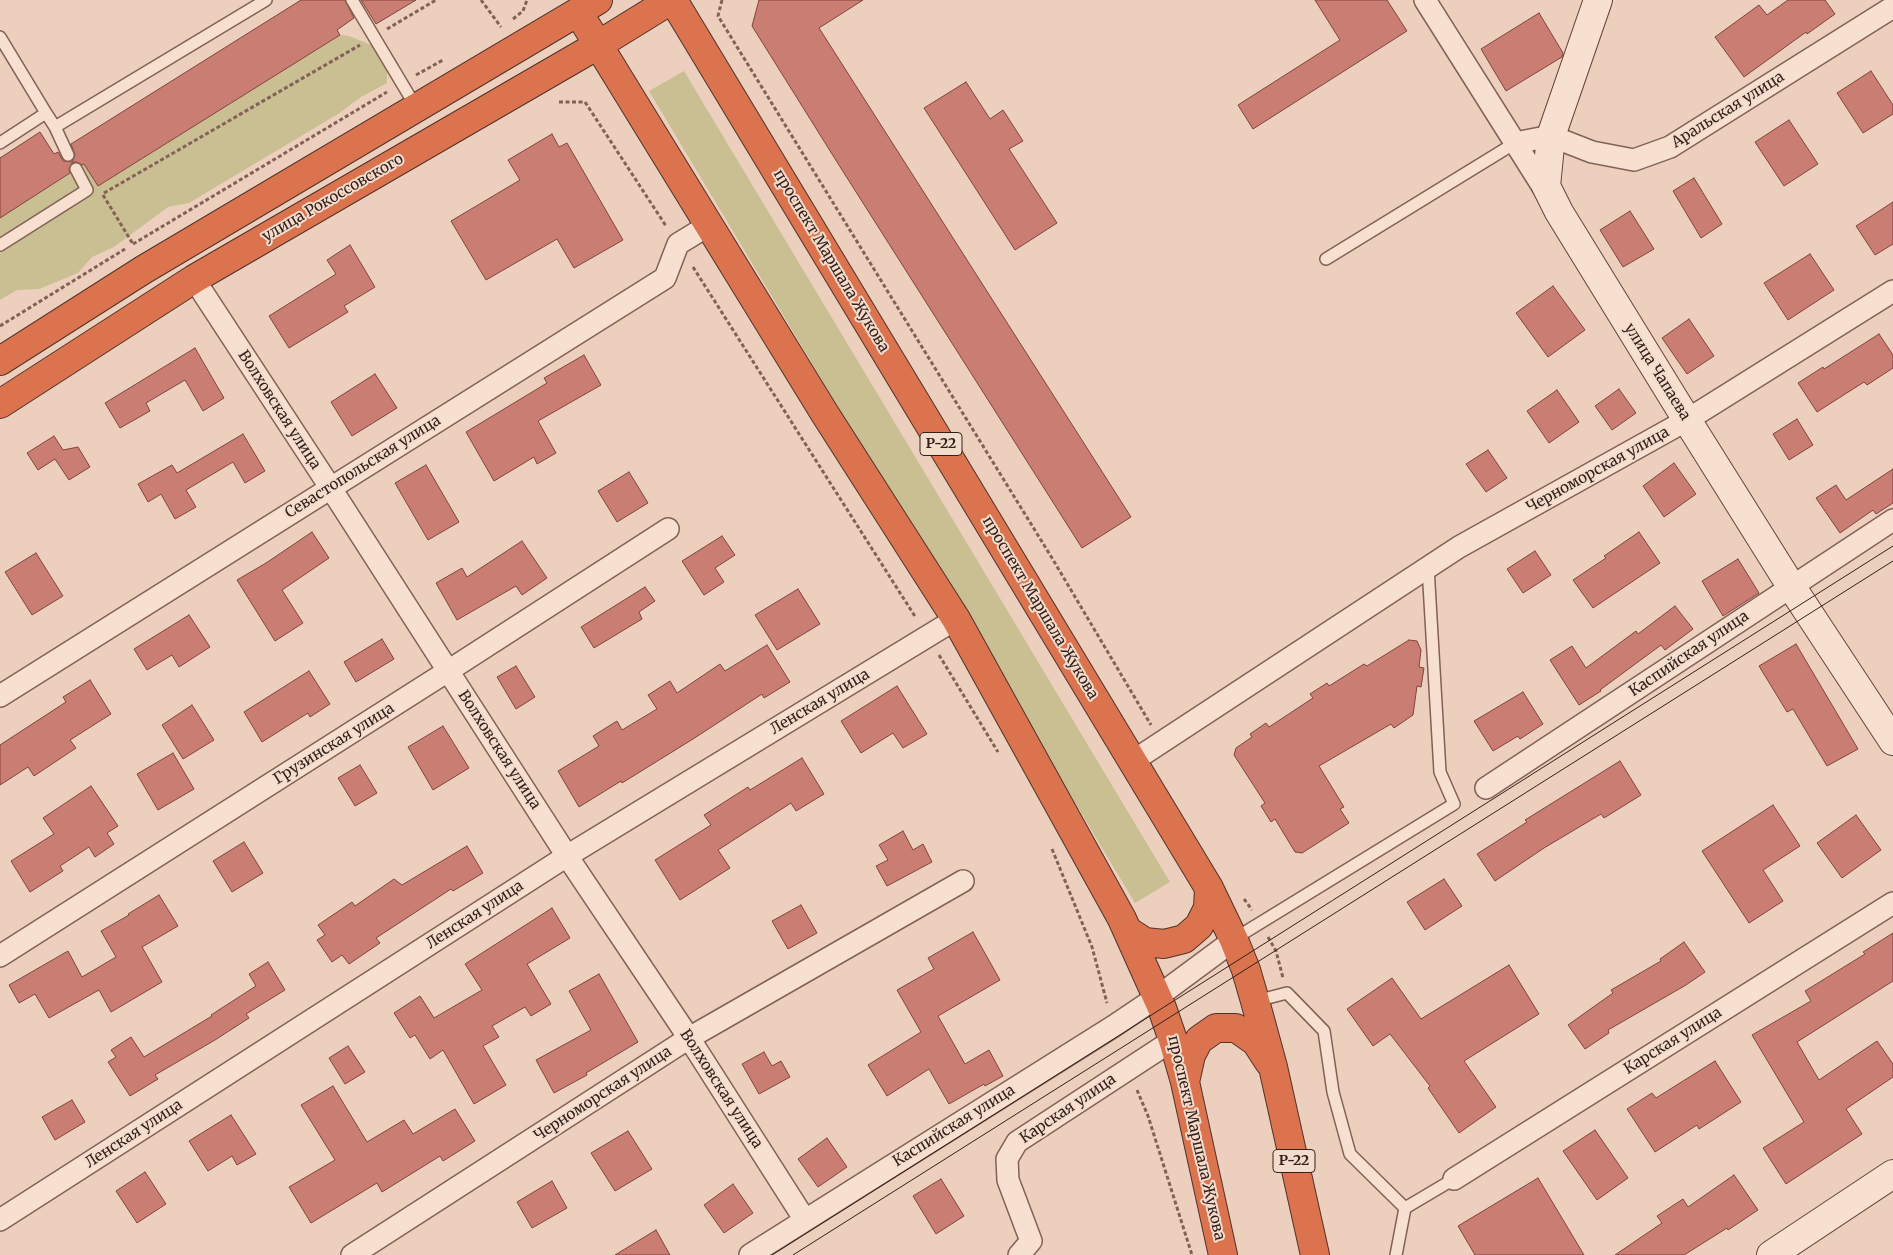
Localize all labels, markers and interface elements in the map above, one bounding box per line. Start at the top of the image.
street label: Аральская улица [1668,68,1788,152]
street label: улица Рокоссовского [259,150,407,246]
street label: проспект Маршала Жукова [769,166,893,356]
street label: улица Чапаева [1620,320,1694,424]
street label: Волховская улица [234,347,324,473]
street label: Севастопольская улица [282,412,444,522]
street label: Черноморская улица [1524,423,1672,517]
road number: Р-22 [920,432,962,456]
street label: проспект Маршала Жукова [978,513,1102,703]
street label: Каспийская улица [1626,607,1752,701]
street label: Ленская улица [767,665,873,739]
street label: Волховская улица [454,687,544,813]
street label: Грузинская улица [270,700,398,788]
street label: Ленская улица [423,877,527,953]
street label: Карская улица [1621,1004,1725,1078]
street label: Волховская улица [676,1026,766,1152]
street label: проспект Маршала Жукова [1164,1034,1228,1242]
street label: Черноморская улица [531,1043,675,1145]
street label: Карская улица [1017,1070,1119,1148]
street label: Каспийская улица [890,1081,1018,1171]
street label: Ленская улица [82,1096,186,1172]
road number: Р-22 [1273,1150,1315,1172]

